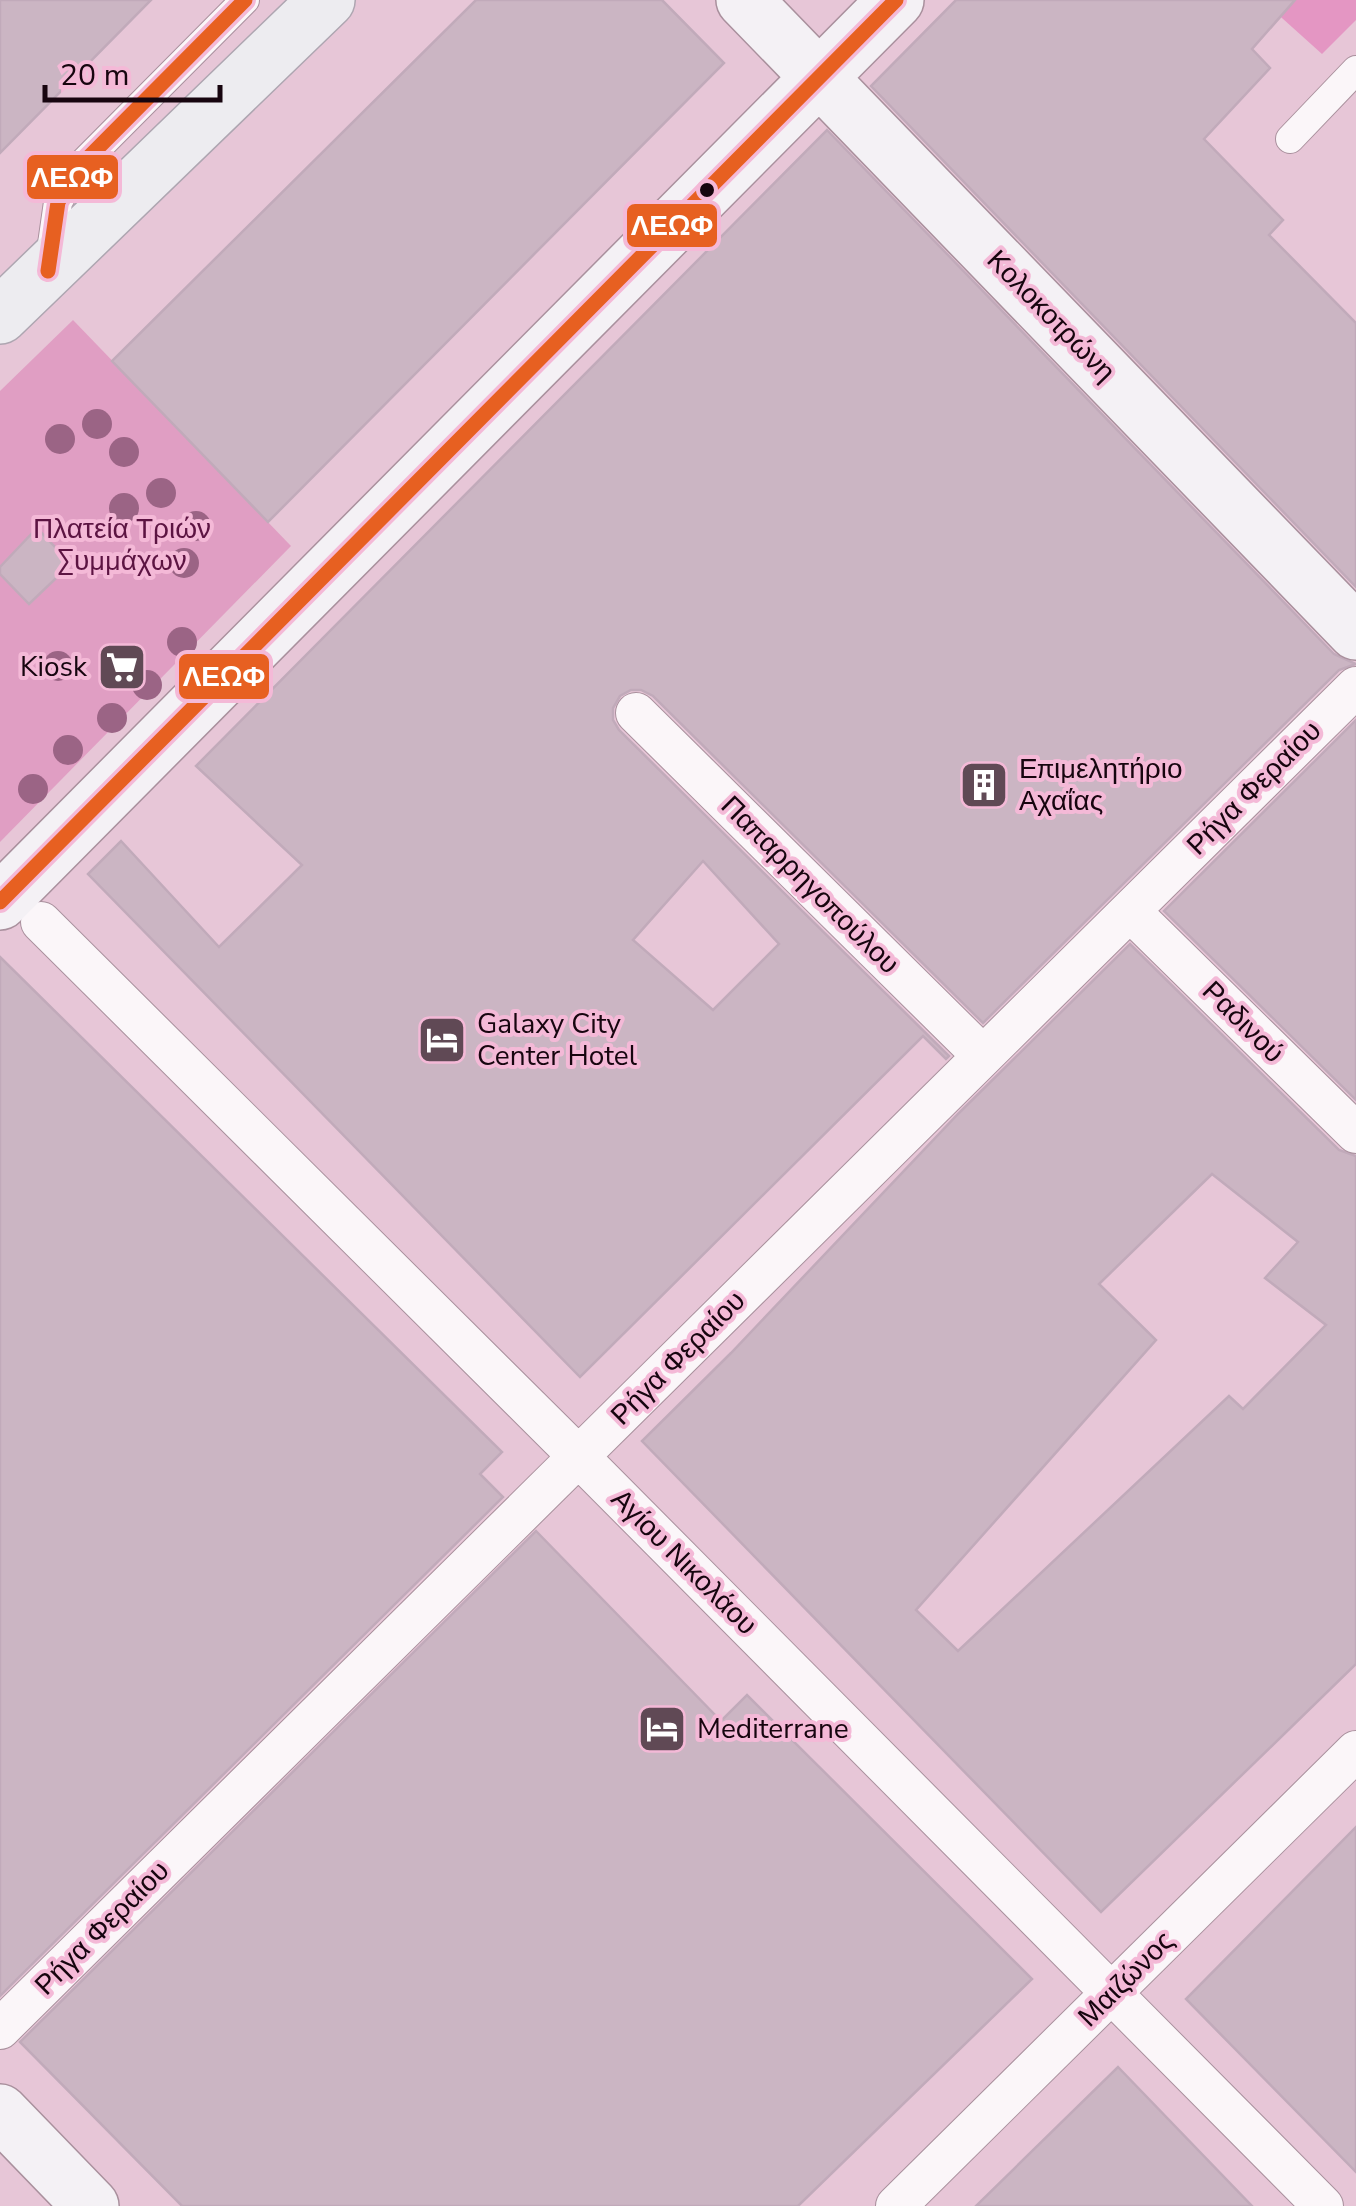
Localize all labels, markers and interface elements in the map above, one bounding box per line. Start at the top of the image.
scale bar [45,40,220,102]
text: 20 m [60,55,129,96]
line badge: ΛΕΩΦ [25,153,120,201]
text: ΛΕΩΦ [31,159,113,197]
unlabelled marker [697,180,717,200]
line badge: ΛΕΩΦ [625,202,719,249]
text: ΛΕΩΦ [631,207,713,245]
street label: Κολοκοτρώνη [978,242,1124,390]
park label: Πλατεία Τριών Συμμάχων [33,510,211,580]
supermarket icon: Kiosk [96,641,148,693]
place label: Kiosk [20,648,88,686]
line badge: ΛΕΩΦ [177,652,271,701]
text: ΛΕΩΦ [183,658,265,696]
street label: Ρήγα Φεραίου [1178,712,1330,864]
place label: Επιμελητήριο Αχαΐας [1019,750,1182,820]
building icon: Επιμελητήριο Αχαΐας [958,759,1010,811]
street label: Παπαρρηγοπούλου [712,787,908,983]
street label: Ραδινού [1194,973,1292,1071]
place label: Galaxy City Center Hotel [477,1005,638,1075]
hotel icon: Galaxy City Center Hotel [416,1014,468,1066]
street label: Ρήγα Φεραίου [602,1282,754,1434]
street label: Αγίου Νικολάου [603,1481,765,1643]
hotel icon: Mediterrane [636,1703,688,1755]
place label: Mediterrane [697,1710,849,1748]
street label: Ρήγα Φεραίου [26,1852,178,2004]
street label: Μαιζώνος [1070,1923,1182,2035]

